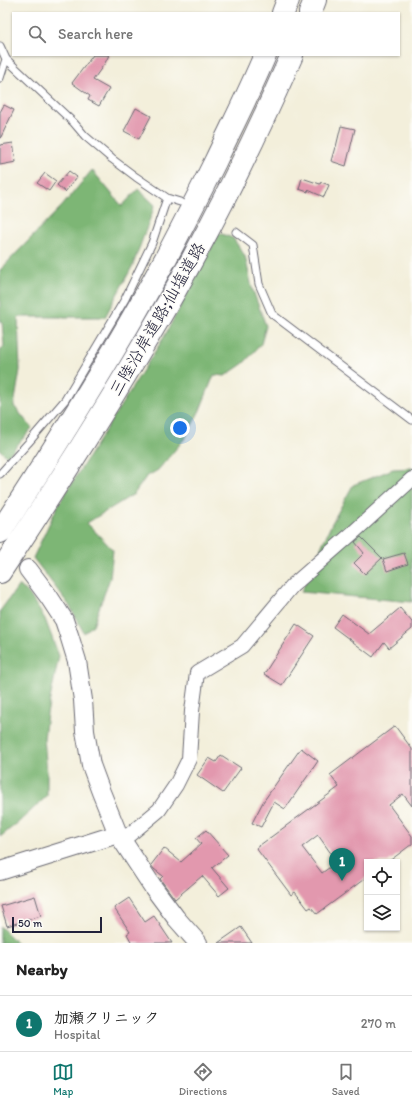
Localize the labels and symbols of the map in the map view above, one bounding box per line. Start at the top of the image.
street label: 三陸沿岸道路;仙塩道路 [105,239,209,399]
your location [170,418,190,438]
pin: 1 [329,848,355,881]
scale bar [12,915,102,934]

